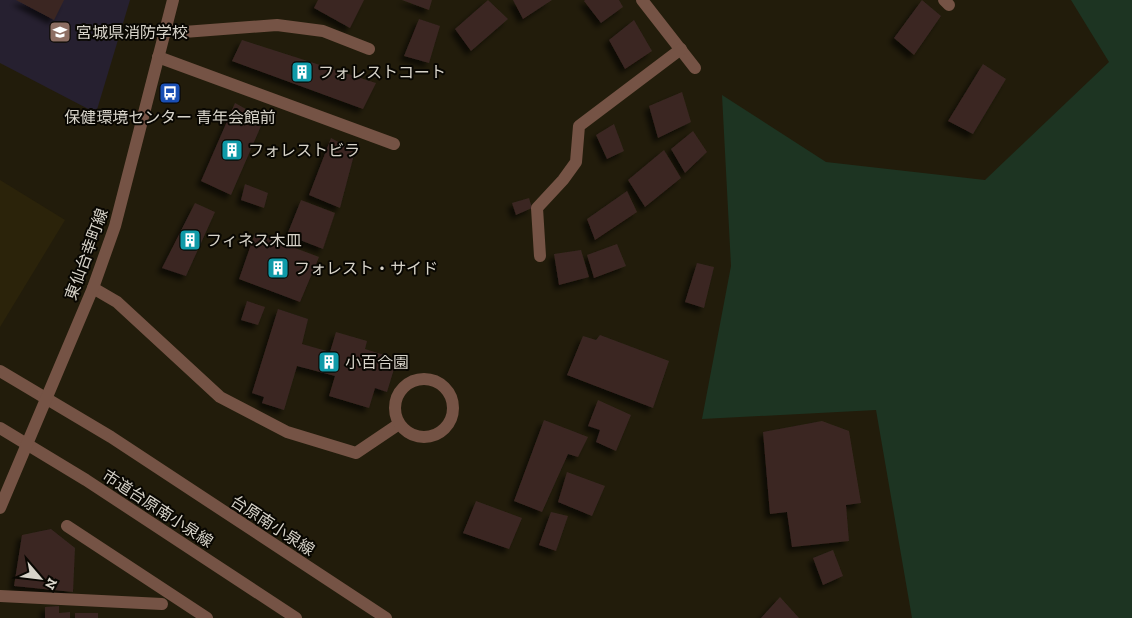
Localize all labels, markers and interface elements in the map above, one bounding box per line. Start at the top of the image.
school or university icon: 宮城県消防学校 [48,20,72,44]
place label: 宮城県消防学校 [76,23,188,42]
building icon: フォレストコート [290,60,314,84]
place label: フォレストコート [318,63,446,82]
bus stop icon: 保健環境センター 青年会館前 [158,81,182,105]
place label: 保健環境センター 青年会館前 [64,108,276,127]
building icon: フォレストビラ [220,138,244,162]
place label: フォレストビラ [248,141,360,160]
street label: 東仙台幸町線 [61,206,112,303]
building icon: フィネス木皿 [178,228,202,252]
place label: フィネス木皿 [206,231,302,250]
building icon: フォレスト・サイド [266,256,290,280]
place label: フォレスト・サイド [294,259,438,278]
building icon: 小百合園 [317,350,341,374]
place label: 小百合園 [345,353,409,372]
street label: 市道台原南小泉線 [99,466,217,551]
street label: 台原南小泉線 [227,491,318,560]
north arrow [15,553,65,603]
text: N [41,575,61,593]

